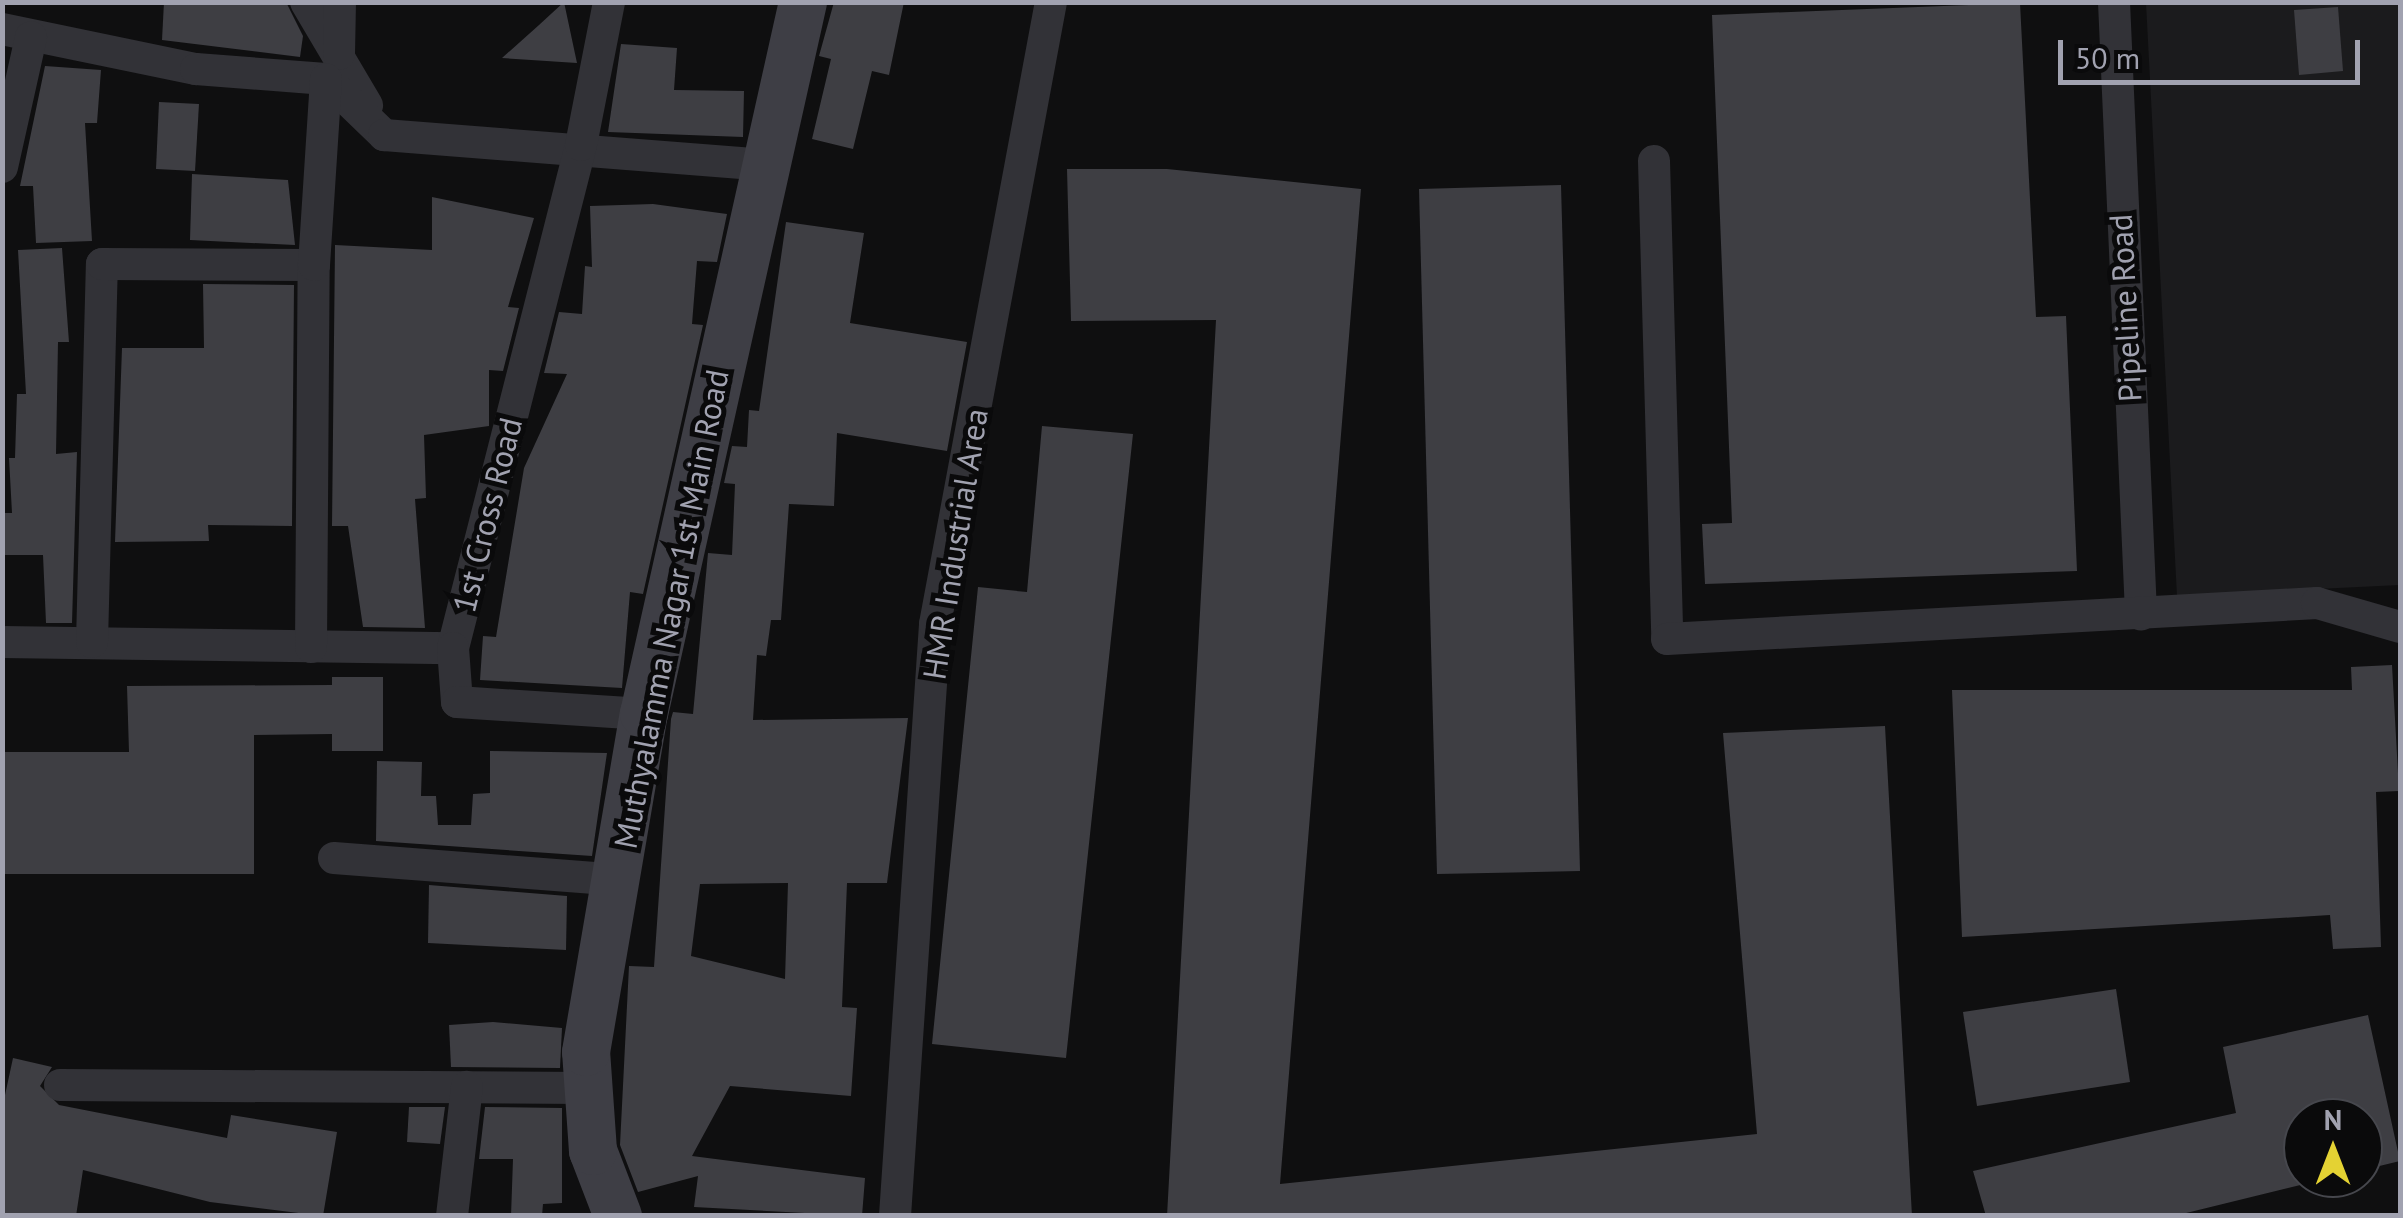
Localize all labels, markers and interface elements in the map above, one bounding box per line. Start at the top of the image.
scale bar [2063,20,2366,82]
text: 50 m [2075,38,2140,77]
street label: Pipeline Road [2101,213,2149,403]
street label: Muthyalamma Nagar 1st Main Road [606,366,736,852]
street label: HMR Industrial Area [915,405,995,683]
street label: 1st Cross Road [444,414,530,616]
north arrow [2283,1098,2383,1198]
text: N [2324,1101,2342,1138]

